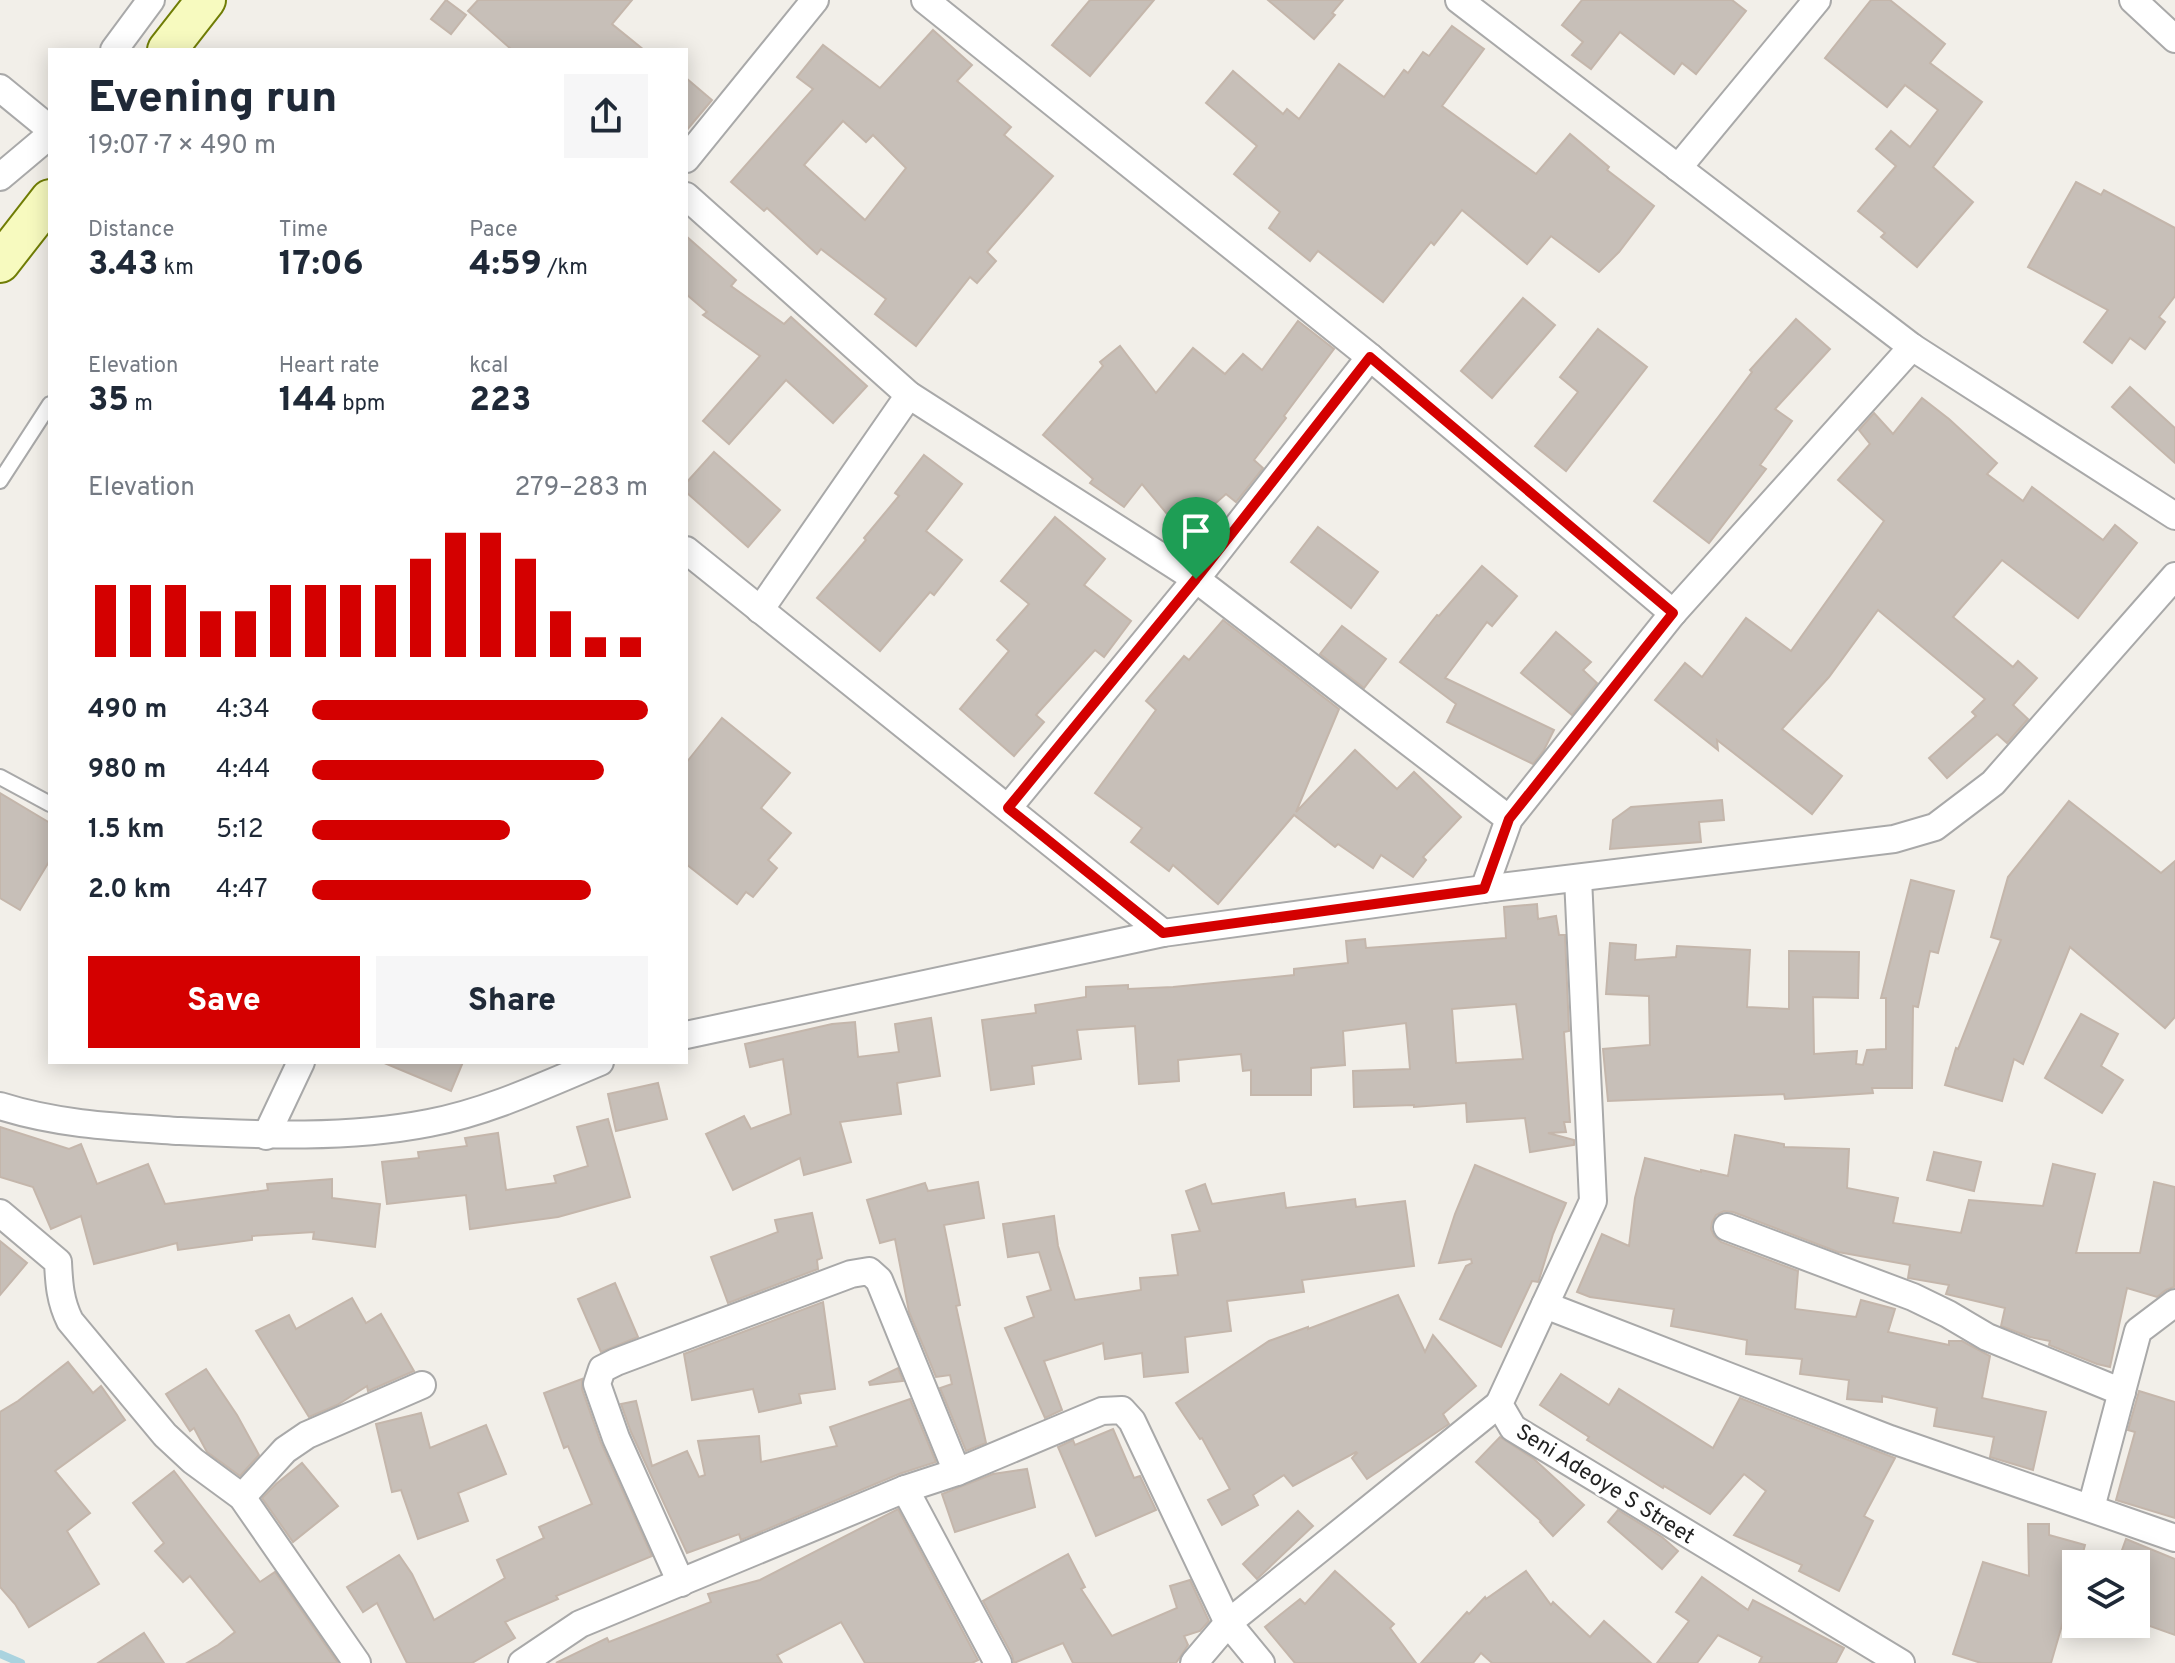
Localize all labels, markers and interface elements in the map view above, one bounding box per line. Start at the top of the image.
text: Evening run [88,72,337,128]
button: share [564,74,648,158]
text: 19:07 · 7 × 490 m [88,130,276,163]
text: Distance [88,217,174,244]
text: Time [279,217,328,244]
text: Pace [469,217,518,244]
text: 3.43 [88,244,158,287]
text: 17:06 [279,244,364,287]
text: 4:59 [469,244,542,287]
text: km [158,255,194,282]
text: /km [542,255,588,282]
text: Elevation [88,353,178,380]
text: Heart rate [279,353,379,380]
text: kcal [469,353,508,380]
text: 35 [88,380,129,423]
text: 144 [279,380,337,423]
text: 223 [469,380,531,423]
text: m [129,391,153,418]
text: bpm [337,391,385,418]
text: Elevation [88,472,195,505]
text: 279–283 m [514,472,648,505]
pin [1162,497,1230,579]
icon: arrive [1174,509,1218,553]
text: 490 m [88,694,167,727]
text: 4:34 [216,694,270,727]
text: 980 m [88,754,166,787]
text: 4:44 [216,754,270,787]
text: 1.5 km [88,814,165,847]
text: 5:12 [216,814,264,847]
text: 2.0 km [88,874,171,907]
text: 4:47 [216,874,267,907]
button: Save [88,956,360,1048]
button: Share [376,956,648,1048]
street label: Seni Adeoye S Street [1510,1419,1699,1551]
map controls [2062,1550,2150,1638]
button: layers [2062,1550,2150,1638]

